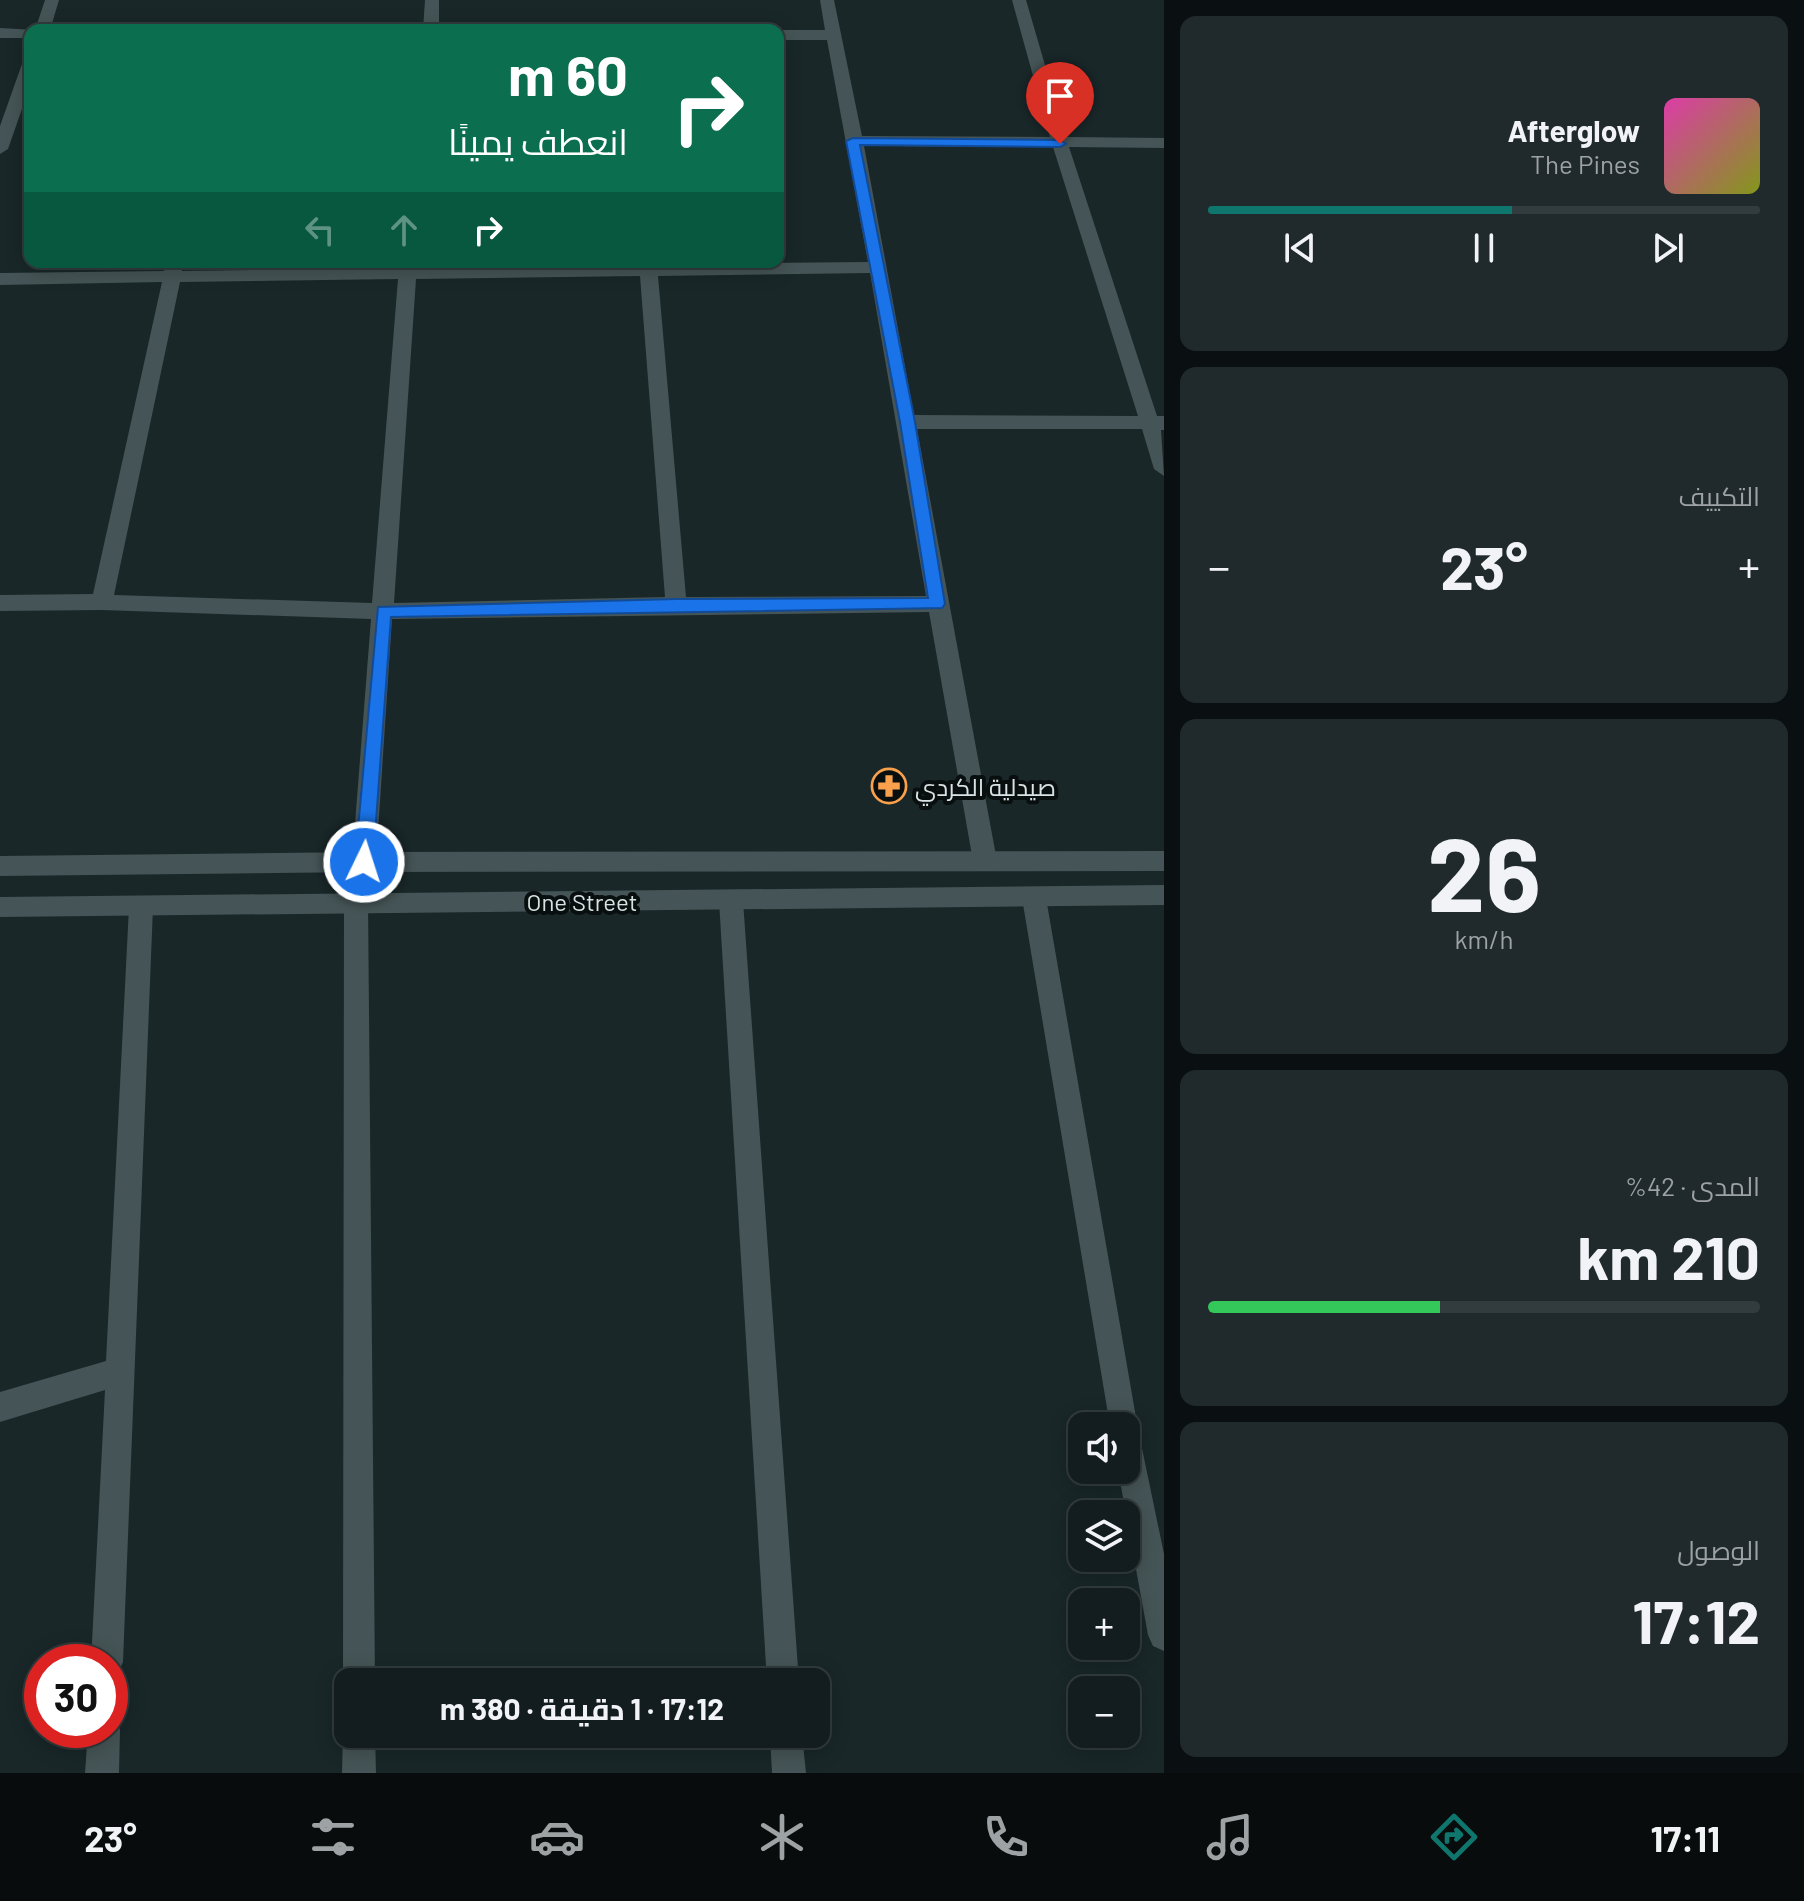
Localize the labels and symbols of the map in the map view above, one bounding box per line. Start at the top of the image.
pin [1026,62,1094,144]
pharmacy icon: صيدلية الكردي [870,767,908,805]
place label: صيدلية الكردي [915,772,1056,806]
position arrow [322,820,406,904]
street label: One Street [527,887,637,916]
speed limit sign: 30 [24,1644,128,1748]

